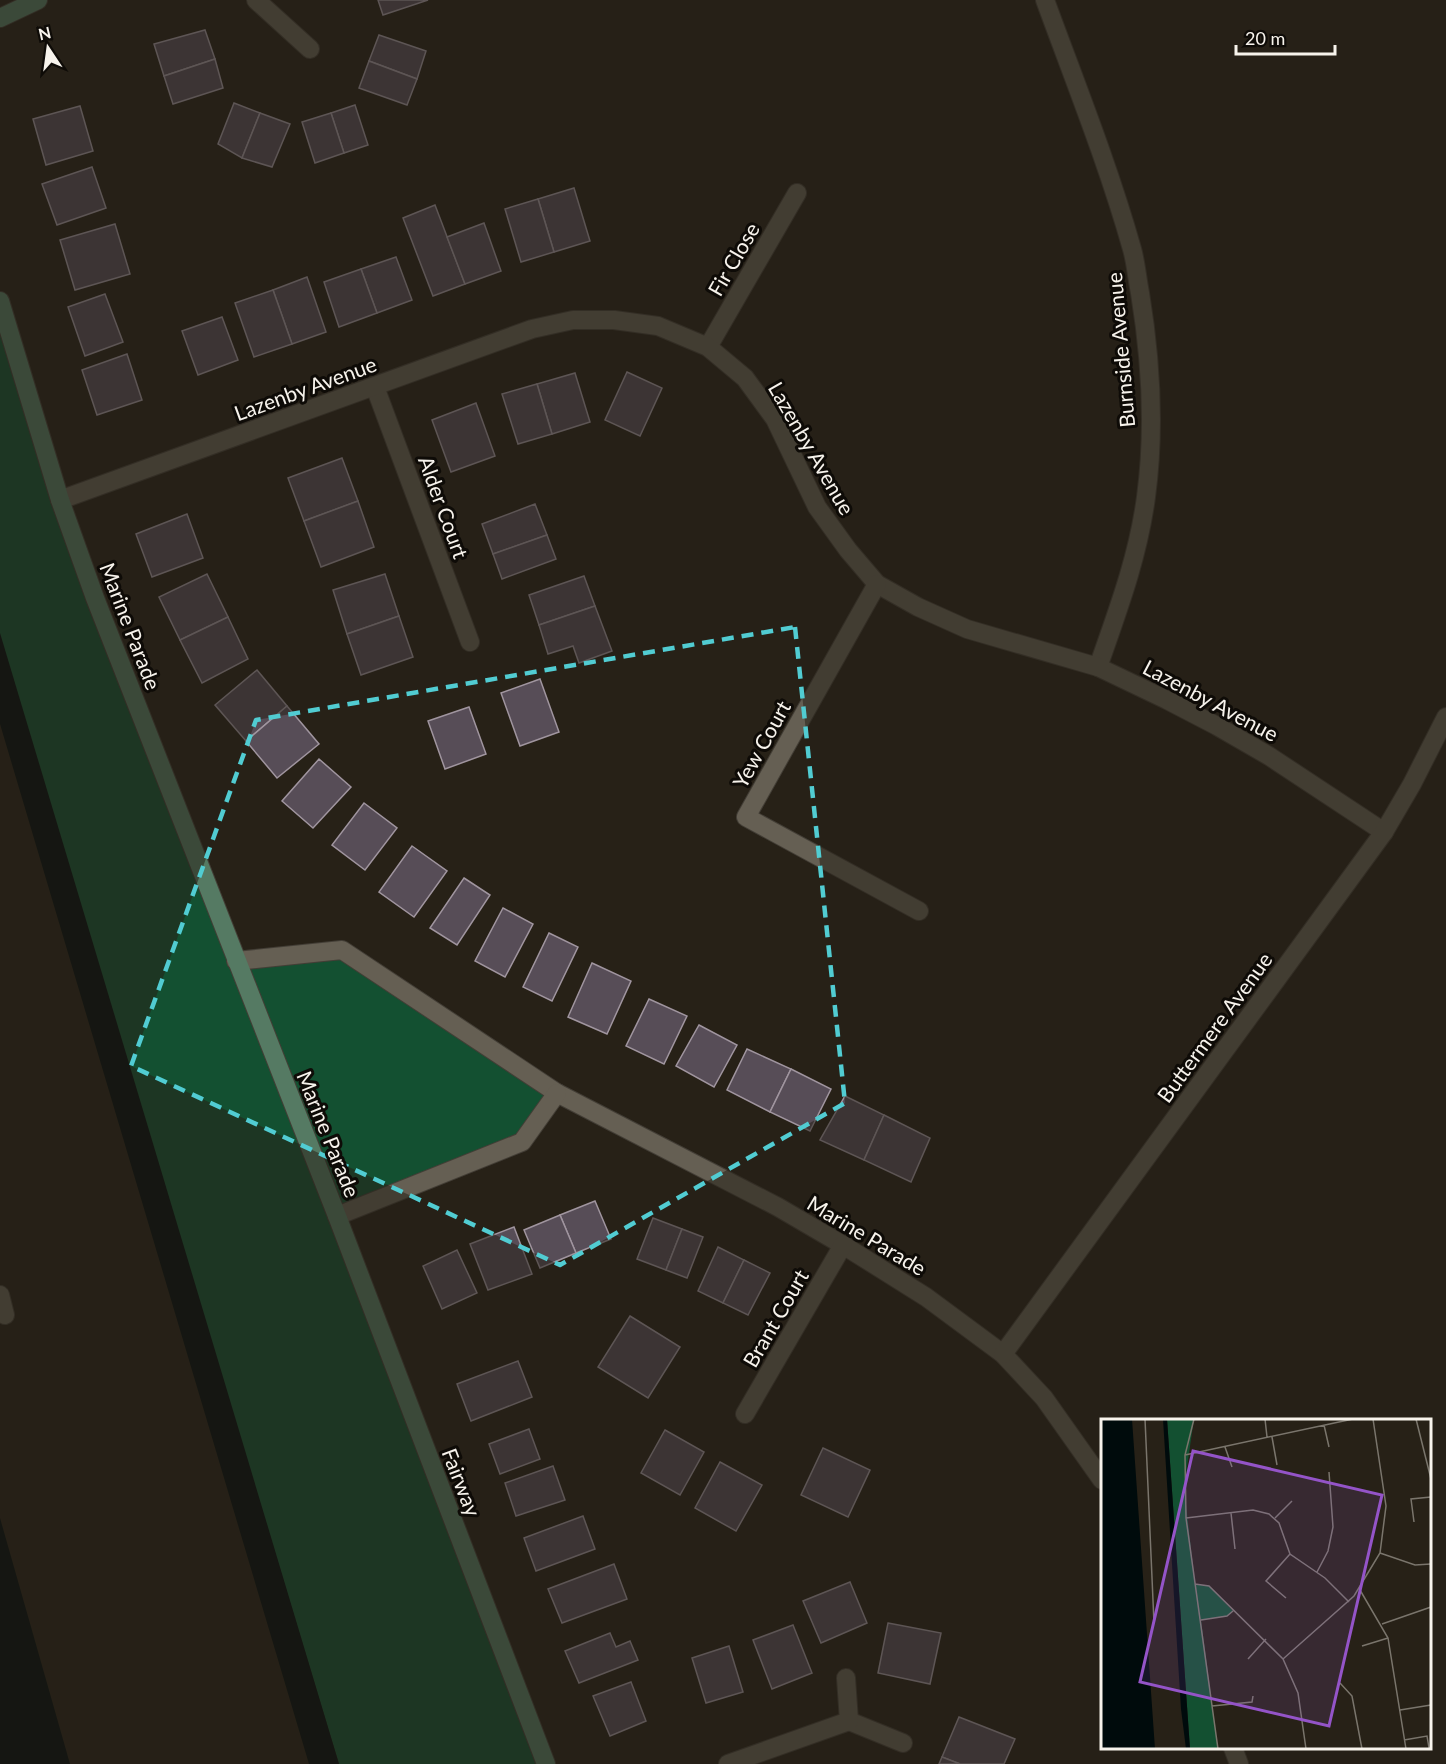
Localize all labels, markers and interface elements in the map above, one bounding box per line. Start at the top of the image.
north arrow [18,18,78,78]
scale bar [1236,18,1335,56]
text: N [36,22,53,44]
text: 20 m [1245,27,1285,49]
street label: Fir Close [702,218,764,300]
street label: Burnside Avenue [1101,271,1139,429]
street label: Lazenby Avenue [231,351,379,425]
street label: Lazenby Avenue [764,377,860,519]
street label: Alder Court [414,452,474,562]
street label: Marine Parade [95,559,167,693]
street label: Lazenby Avenue [1139,654,1283,746]
street label: Yew Court [727,696,795,792]
street label: Buttermere Avenue [1151,947,1277,1107]
street label: Marine Parade [292,1067,366,1201]
street label: Marine Parade [803,1190,931,1280]
street label: Brant Court [737,1264,813,1371]
inset map [1101,1419,1431,1749]
street label: Fairway [438,1444,486,1520]

